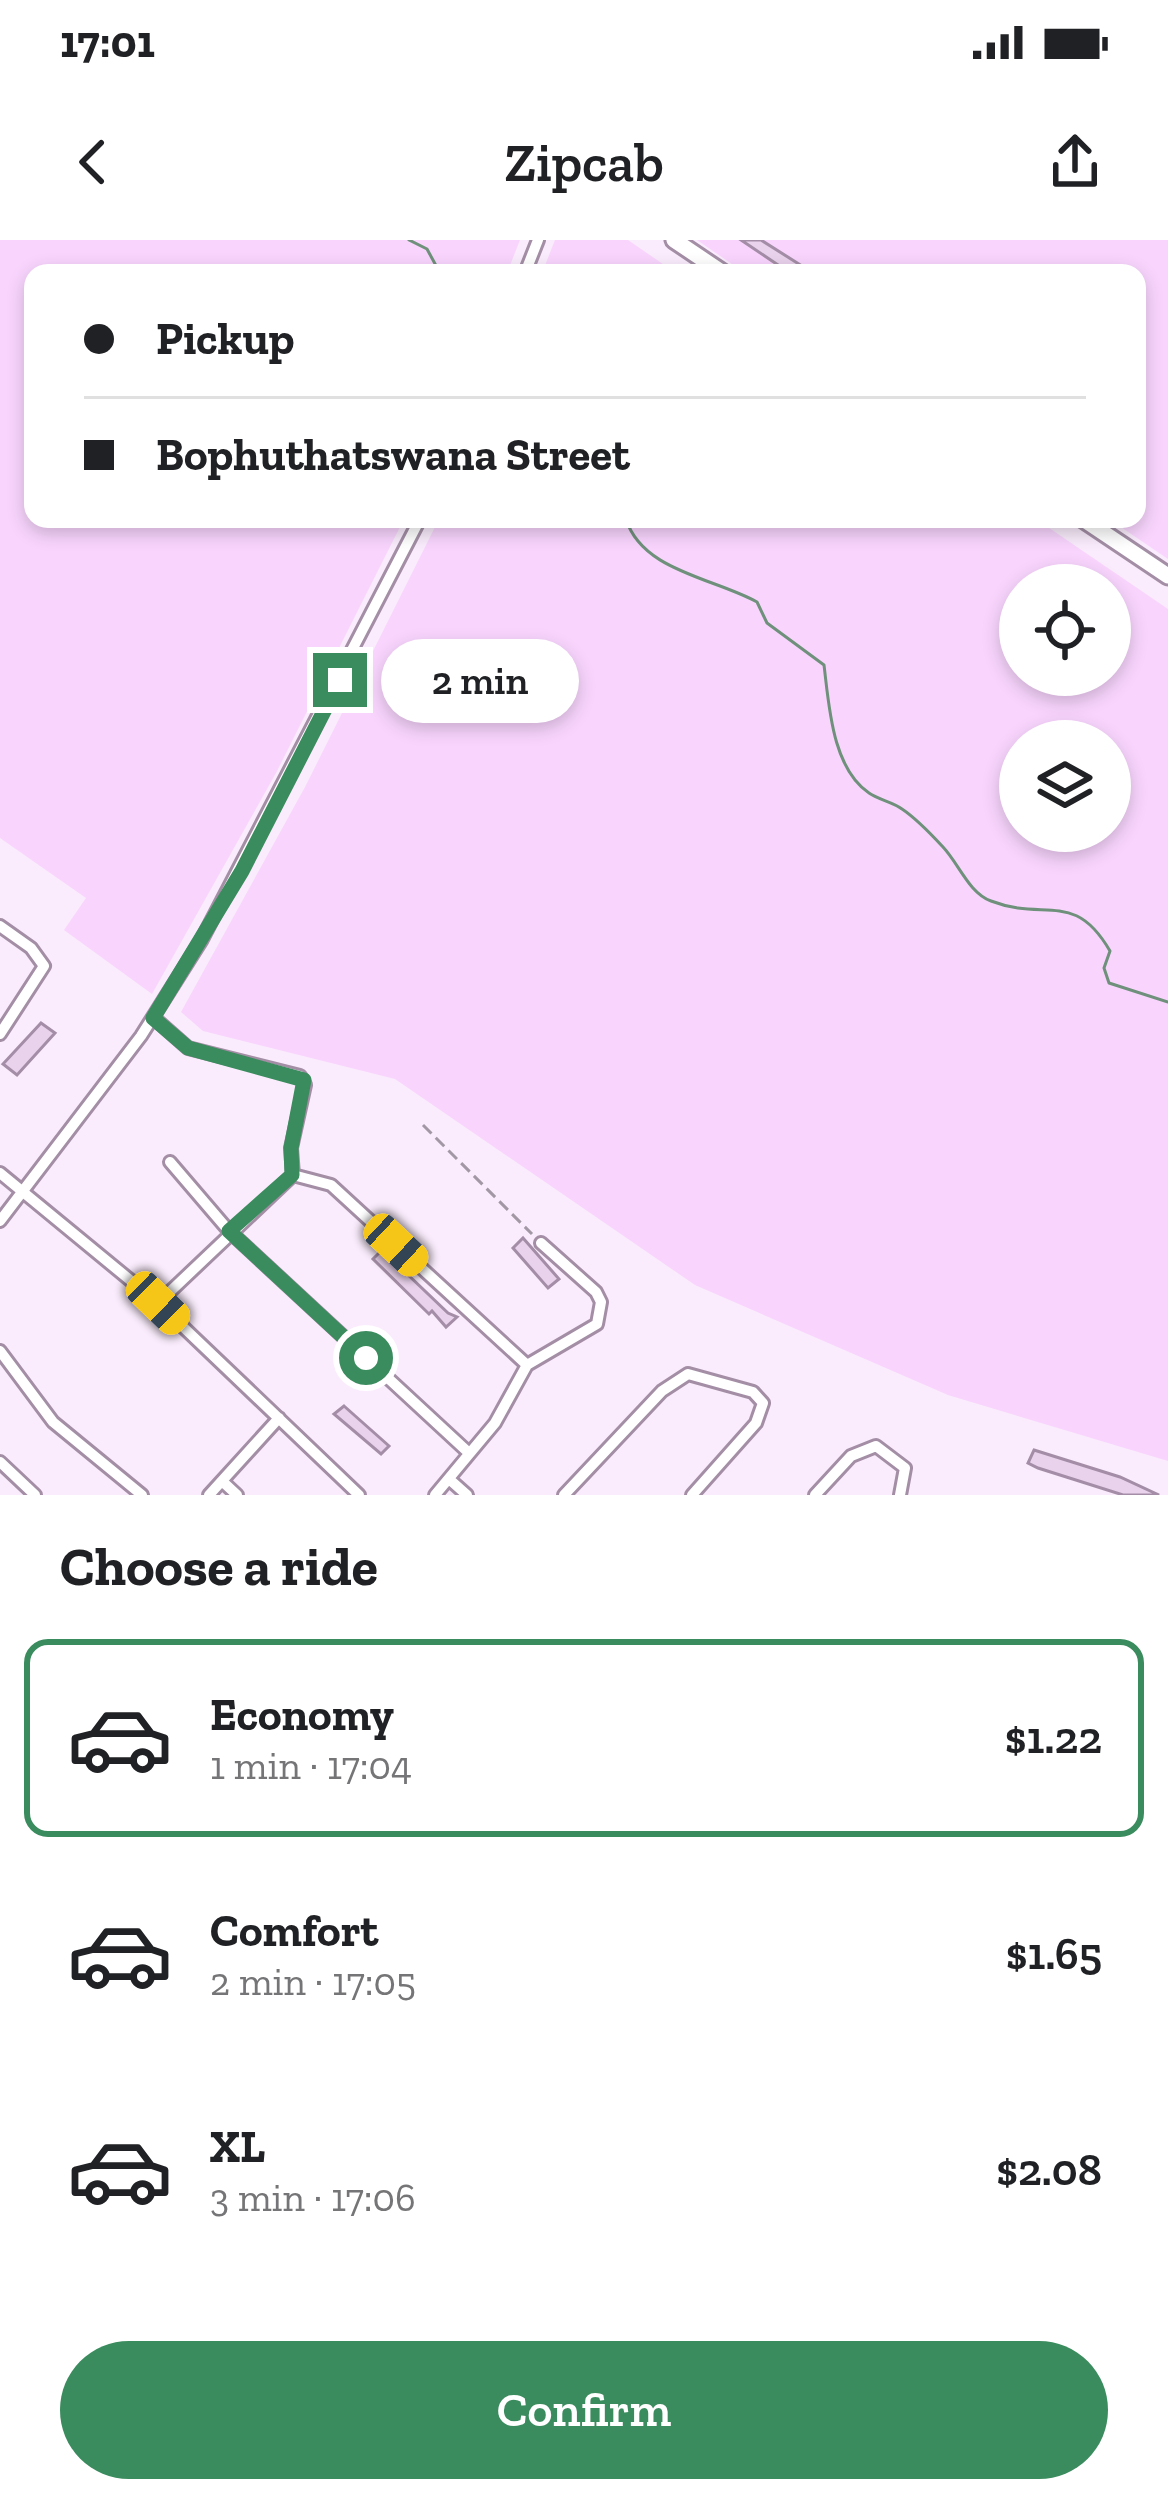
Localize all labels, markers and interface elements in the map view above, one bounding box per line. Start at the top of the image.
text: 17:01 [60,15,155,69]
icon: back [60,129,126,195]
icon: share [1042,129,1108,195]
text: Zipcab [504,130,664,195]
text: Pickup [156,312,294,366]
text: Bophuthatswana Street [156,428,630,482]
map controls [999,564,1131,852]
button: locate [999,564,1131,696]
callout: 2 min [382,638,580,722]
route end [313,653,367,707]
text: 2 min [432,657,528,704]
button: layers [999,720,1131,852]
car [357,1207,435,1283]
car [120,1265,196,1341]
route start [339,1331,393,1385]
text: Choose a ride [60,1534,378,1599]
icon: car [66,1684,174,1792]
text: Economy [210,1688,394,1742]
text: $1.22 [1005,1711,1102,1765]
text: 1 min · 17:04 [210,1742,412,1789]
icon: car [66,1900,174,2008]
text: Comfort [210,1904,378,1958]
text: $1.65 [1006,1927,1102,1981]
text: 2 min · 17:05 [210,1958,416,2005]
icon: car [66,2116,174,2224]
text: XL [210,2120,265,2174]
text: $2.08 [996,2143,1102,2197]
text: 3 min · 17:06 [210,2174,416,2221]
button: Confirm [60,2341,1108,2479]

